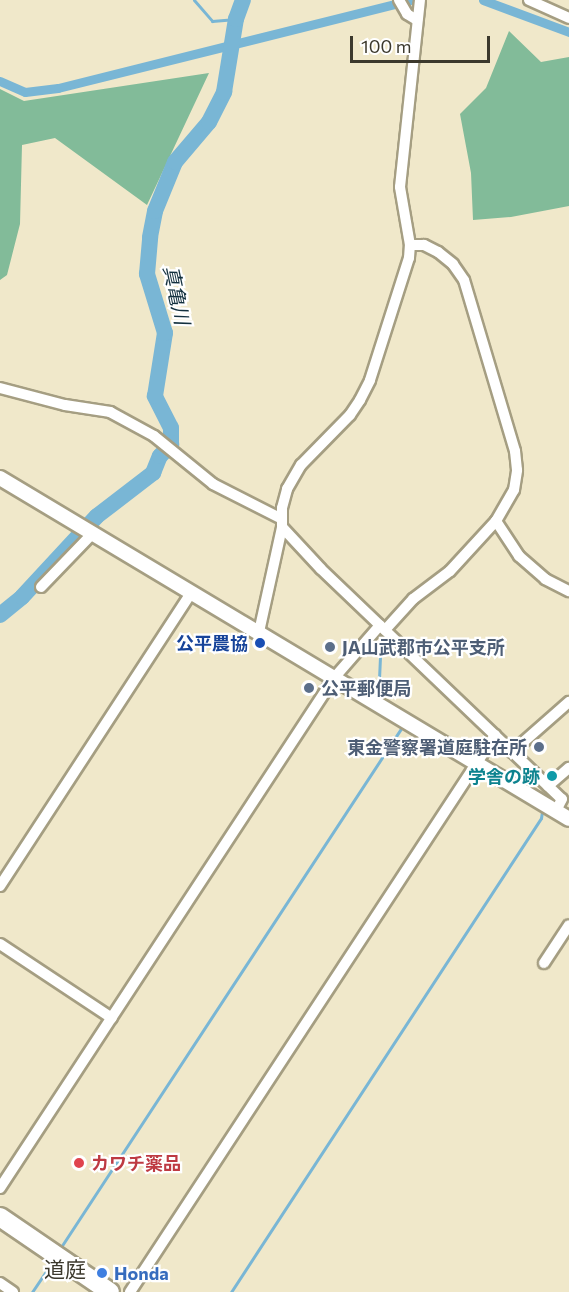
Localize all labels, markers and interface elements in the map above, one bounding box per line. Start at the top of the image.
scale bar [353,24,492,62]
text: 100 m [361,35,411,57]
water label: 真亀川 [159,263,195,327]
place label: 公平農協 [176,632,248,654]
marker: 公平農協 [253,636,267,650]
place label: JA山武郡市公平支所 [342,636,505,658]
marker: JA山武郡市公平支所 [323,640,337,654]
place label: 公平郵便局 [321,677,411,699]
marker: 公平郵便局 [302,681,316,695]
place label: 東金警察署道庭駐在所 [347,736,527,758]
marker: 東金警察署道庭駐在所 [532,740,546,754]
place label: 学舎の跡 [468,765,540,787]
marker: 学舎の跡 [545,769,559,783]
place label: カワチ薬品 [91,1152,181,1174]
marker: カワチ薬品 [72,1156,86,1170]
district label: 道庭 [44,1256,86,1282]
place label: Honda [114,1262,169,1284]
marker: Honda [95,1266,109,1280]

